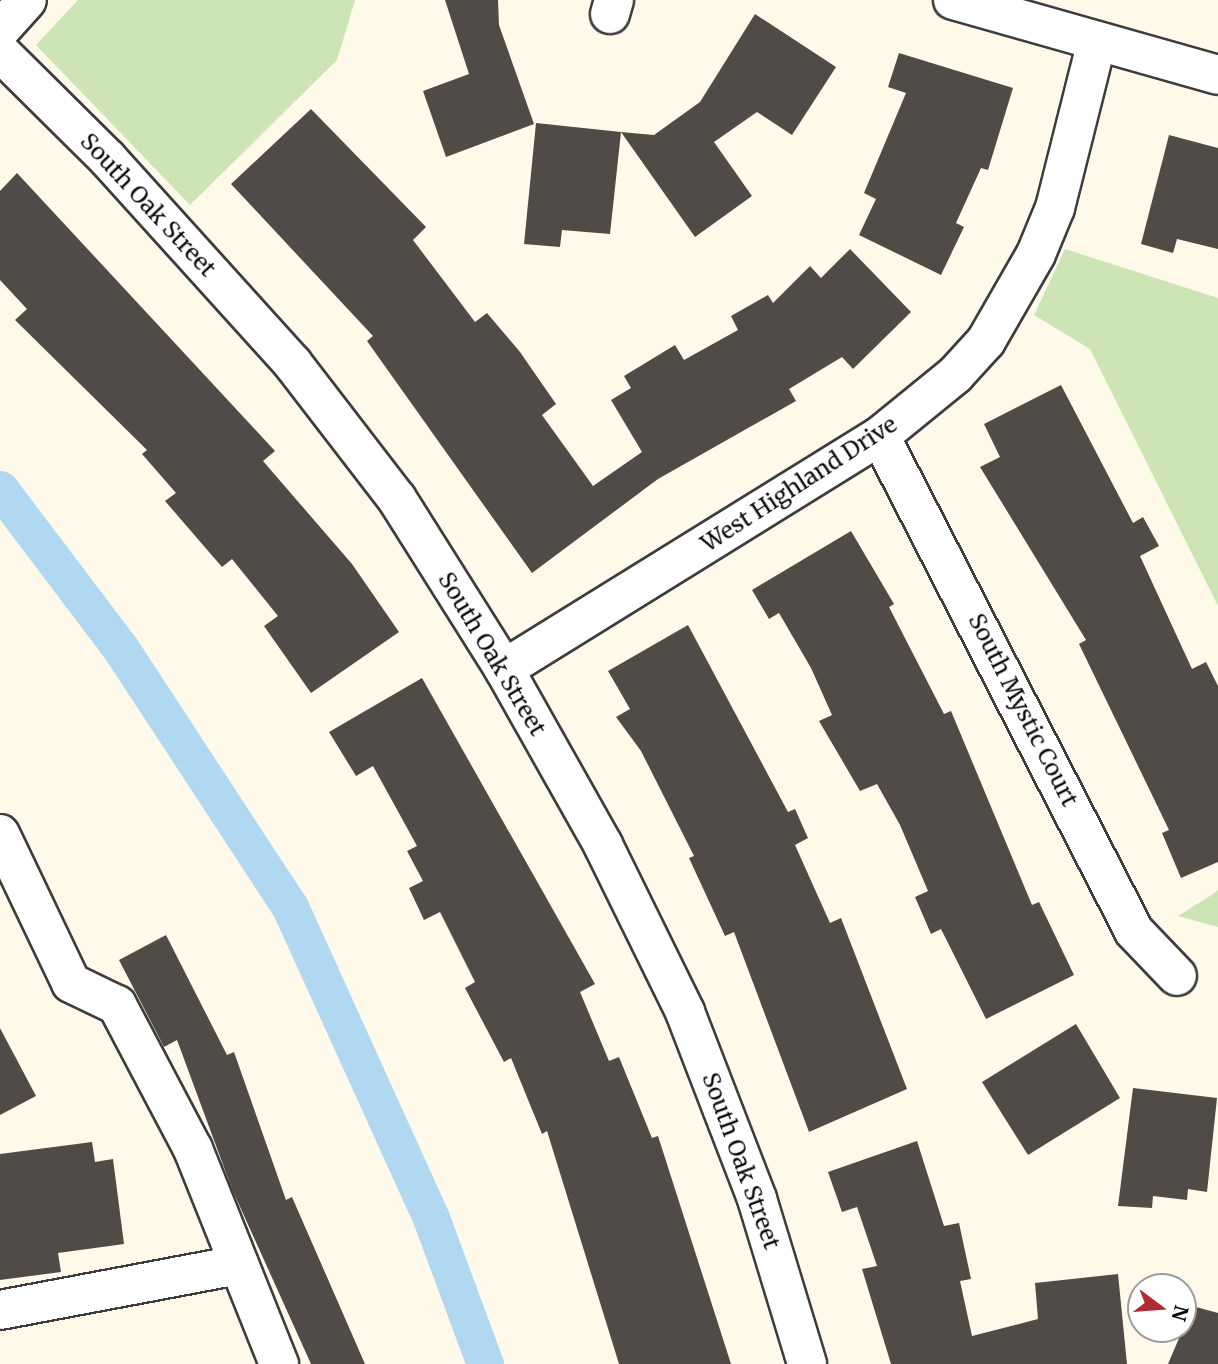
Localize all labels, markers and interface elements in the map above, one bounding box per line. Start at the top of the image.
street label: South Oak Street [75,128,221,282]
street label: West Highland Drive [696,410,902,558]
street label: South Oak Street [432,567,552,741]
street label: South Mystic Court [962,609,1084,811]
street label: South Oak Street [696,1069,786,1253]
north arrow [1127,1273,1197,1343]
text: N [1167,1303,1194,1324]

